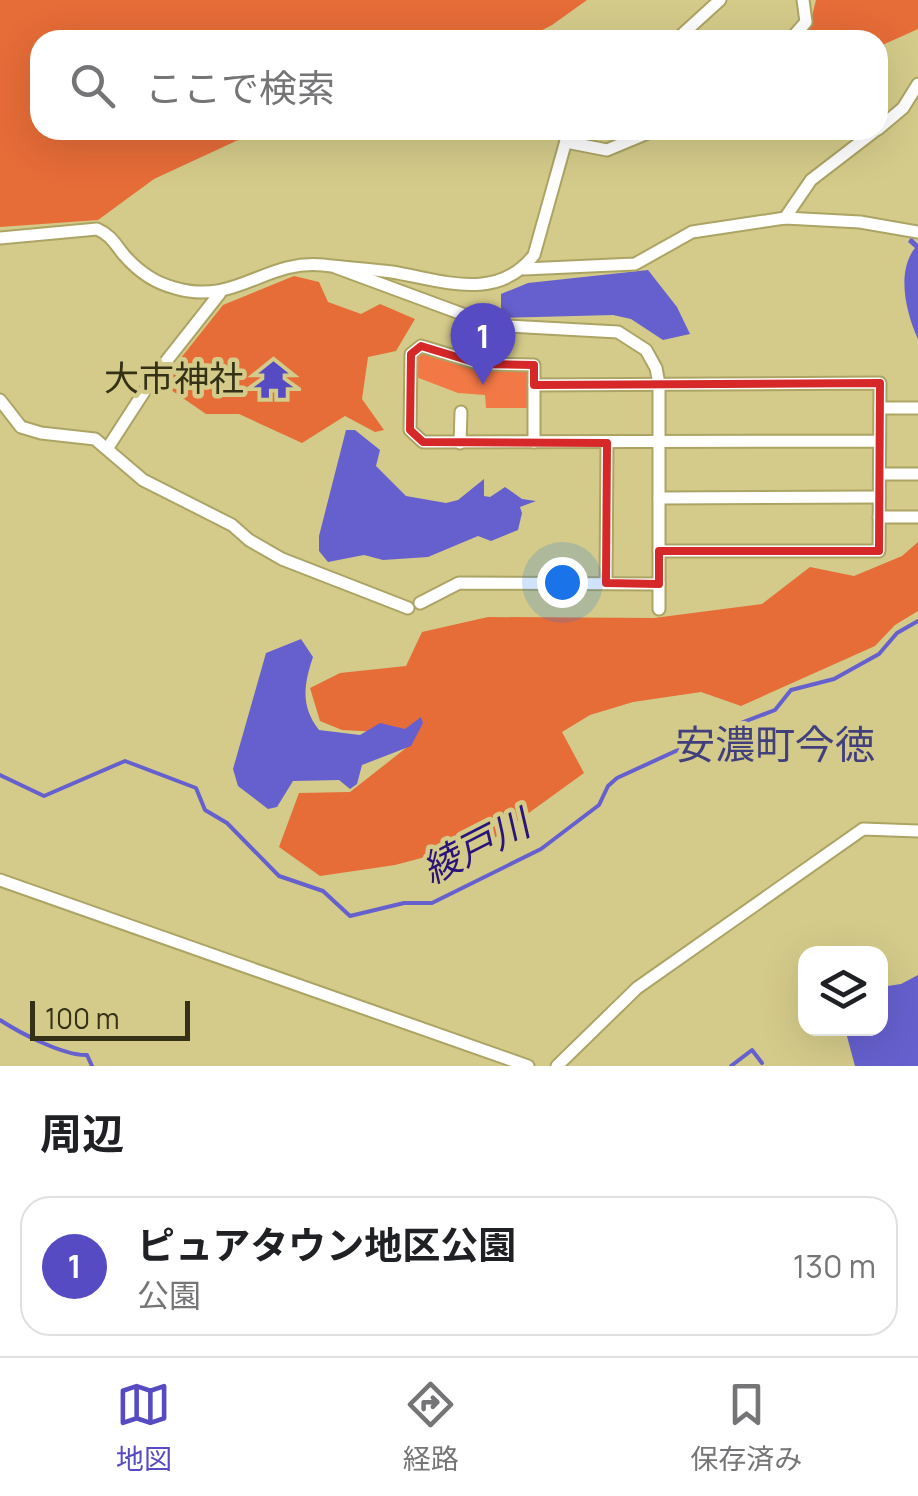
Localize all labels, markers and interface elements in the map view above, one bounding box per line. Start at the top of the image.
search box [30,30,888,140]
icon: search [65,58,120,113]
text: ここで検索 [145,61,335,113]
pin: 1 [450,302,516,385]
place label: 大市神社 [104,354,244,402]
temple icon: 大市神社 [253,358,295,400]
your location [537,557,588,608]
district label: 安濃町今徳 [675,716,875,771]
water label: 綾戸川 [412,794,541,894]
map controls [798,946,888,1036]
button: layers [798,946,888,1036]
scale bar [30,996,190,1040]
text: 100 m [45,999,119,1037]
text: 周辺 [40,1104,124,1162]
text: ピュアタウン地区公園 [137,1218,516,1270]
text: 1 [67,1244,82,1288]
text: 130 m [793,1244,876,1288]
text: 公園 [137,1273,201,1317]
tab: 地図 [116,1377,172,1477]
tab: 経路 [403,1377,459,1477]
tab: 保存済み [690,1377,802,1477]

